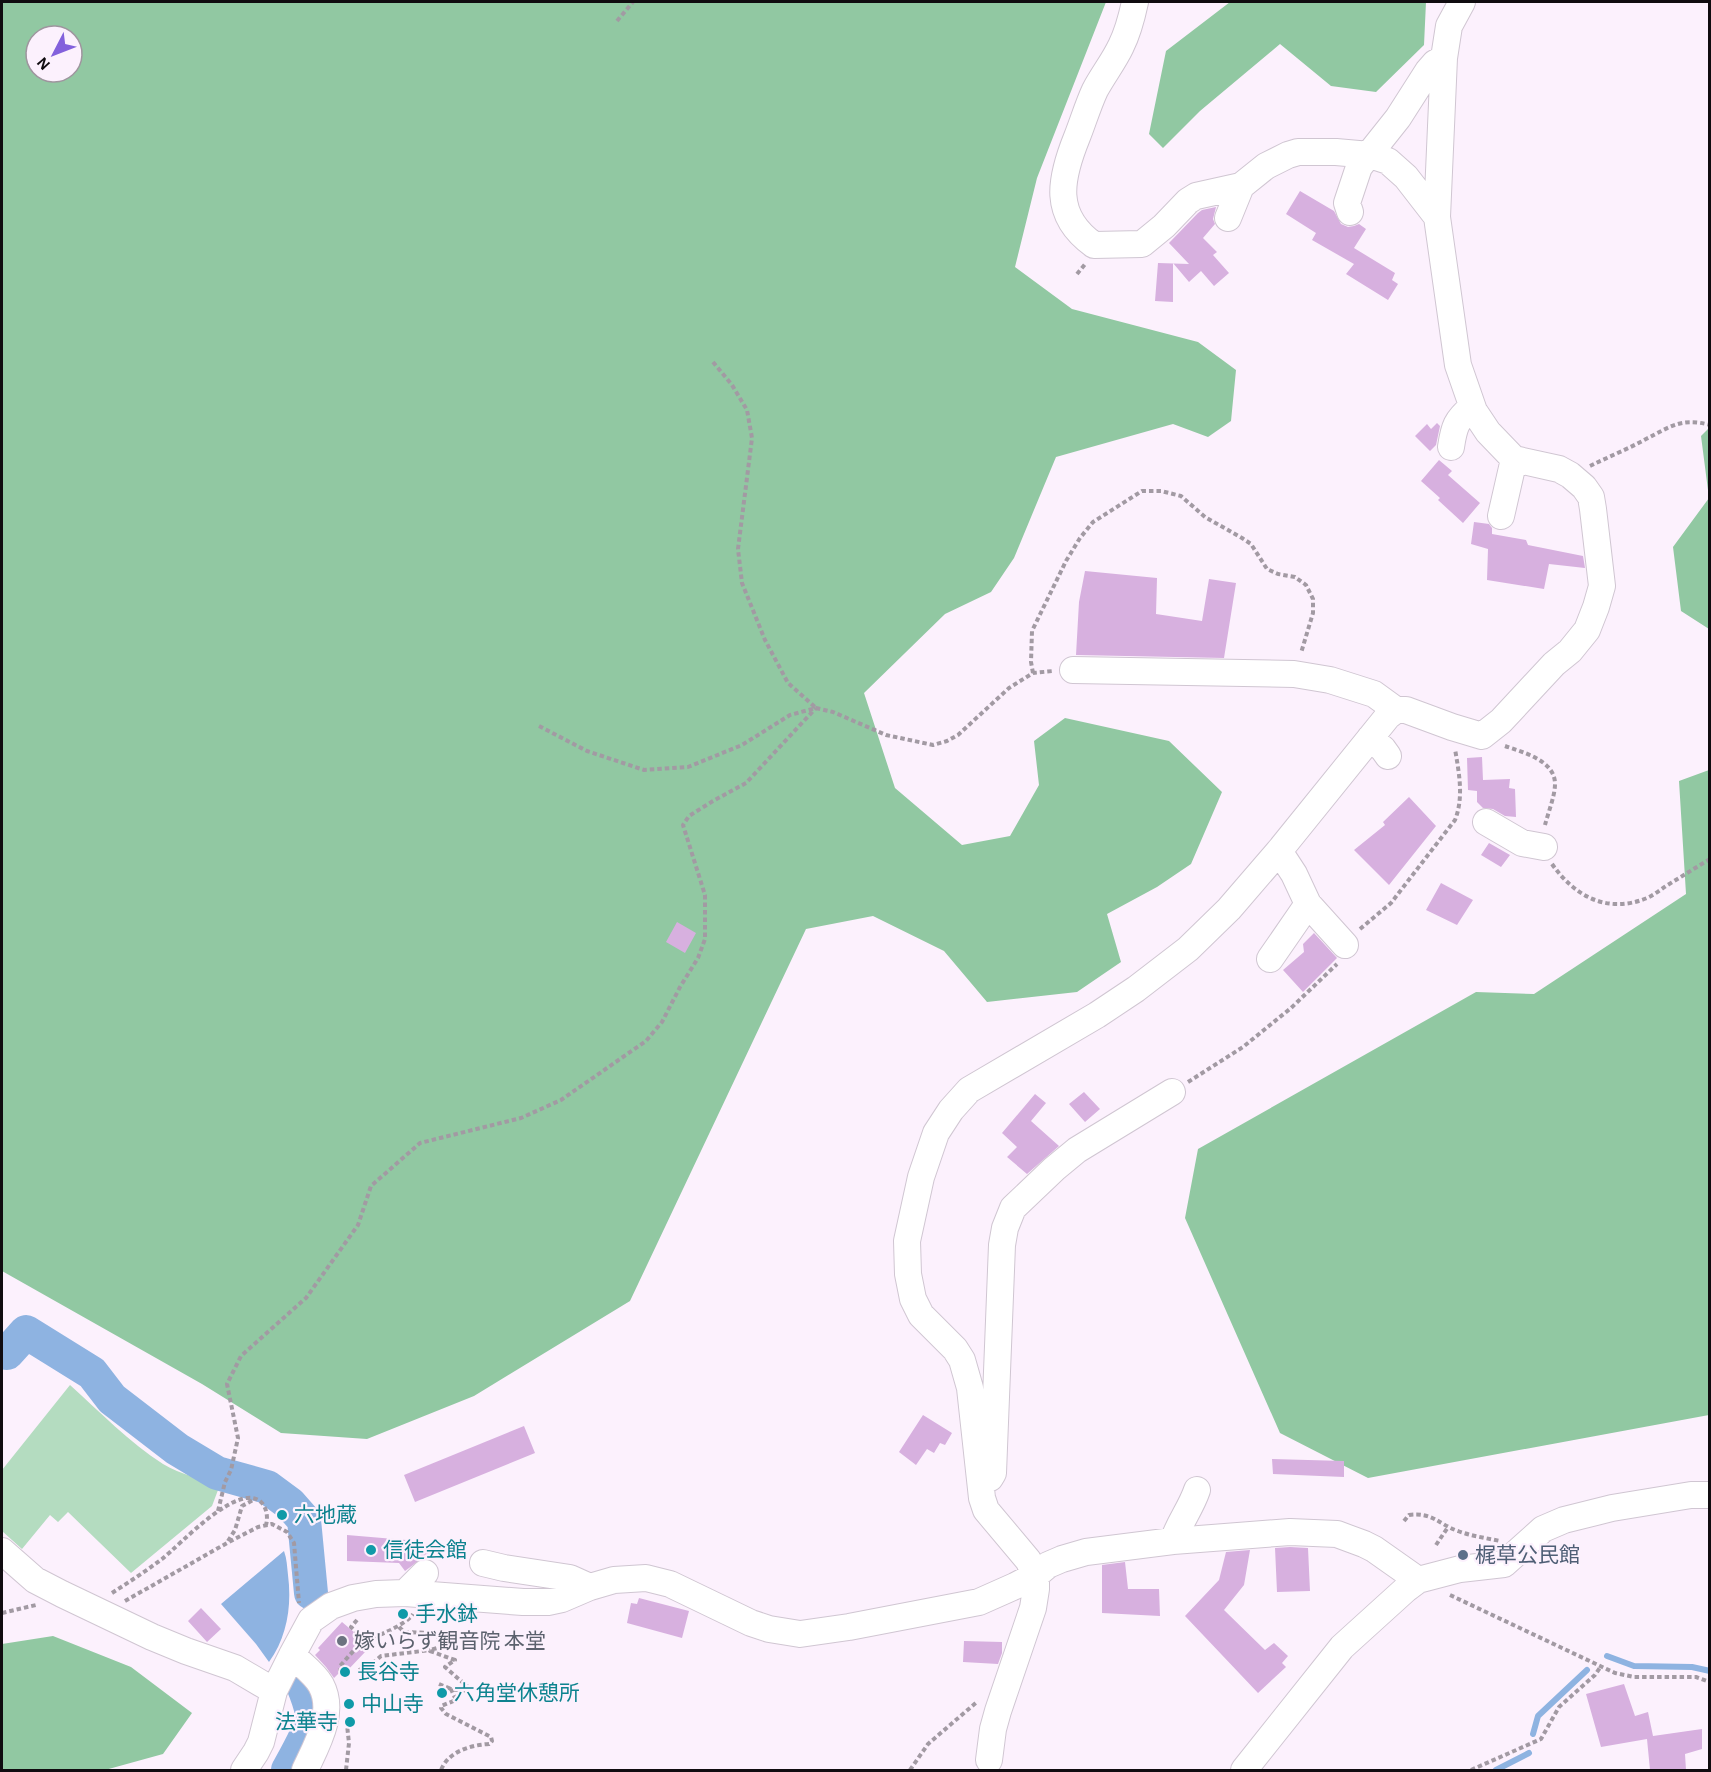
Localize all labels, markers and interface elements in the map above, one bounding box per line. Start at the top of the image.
north arrow [24,24,84,84]
text: N [34,54,53,73]
place label: 六地蔵 [294,1504,357,1526]
marker: 六地蔵 [275,1508,289,1522]
place label: 信徒会館 [383,1539,467,1561]
marker: 信徒会館 [364,1543,378,1557]
place label: 梶草公民館 [1475,1544,1580,1566]
marker: 梶草公民館 [1456,1548,1470,1562]
place label: 手水鉢 [415,1603,478,1625]
marker: 手水鉢 [396,1607,410,1621]
place label: 嫁いらず観音院 本堂 [354,1630,546,1652]
marker: 嫁いらず観音院 本堂 [335,1634,349,1648]
place label: 長谷寺 [357,1661,420,1683]
marker: 長谷寺 [338,1665,352,1679]
place label: 六角堂休憩所 [454,1682,580,1704]
marker: 六角堂休憩所 [435,1686,449,1700]
place label: 中山寺 [361,1693,424,1715]
marker: 中山寺 [342,1697,356,1711]
place label: 法華寺 [275,1711,338,1733]
marker: 法華寺 [343,1715,357,1729]

